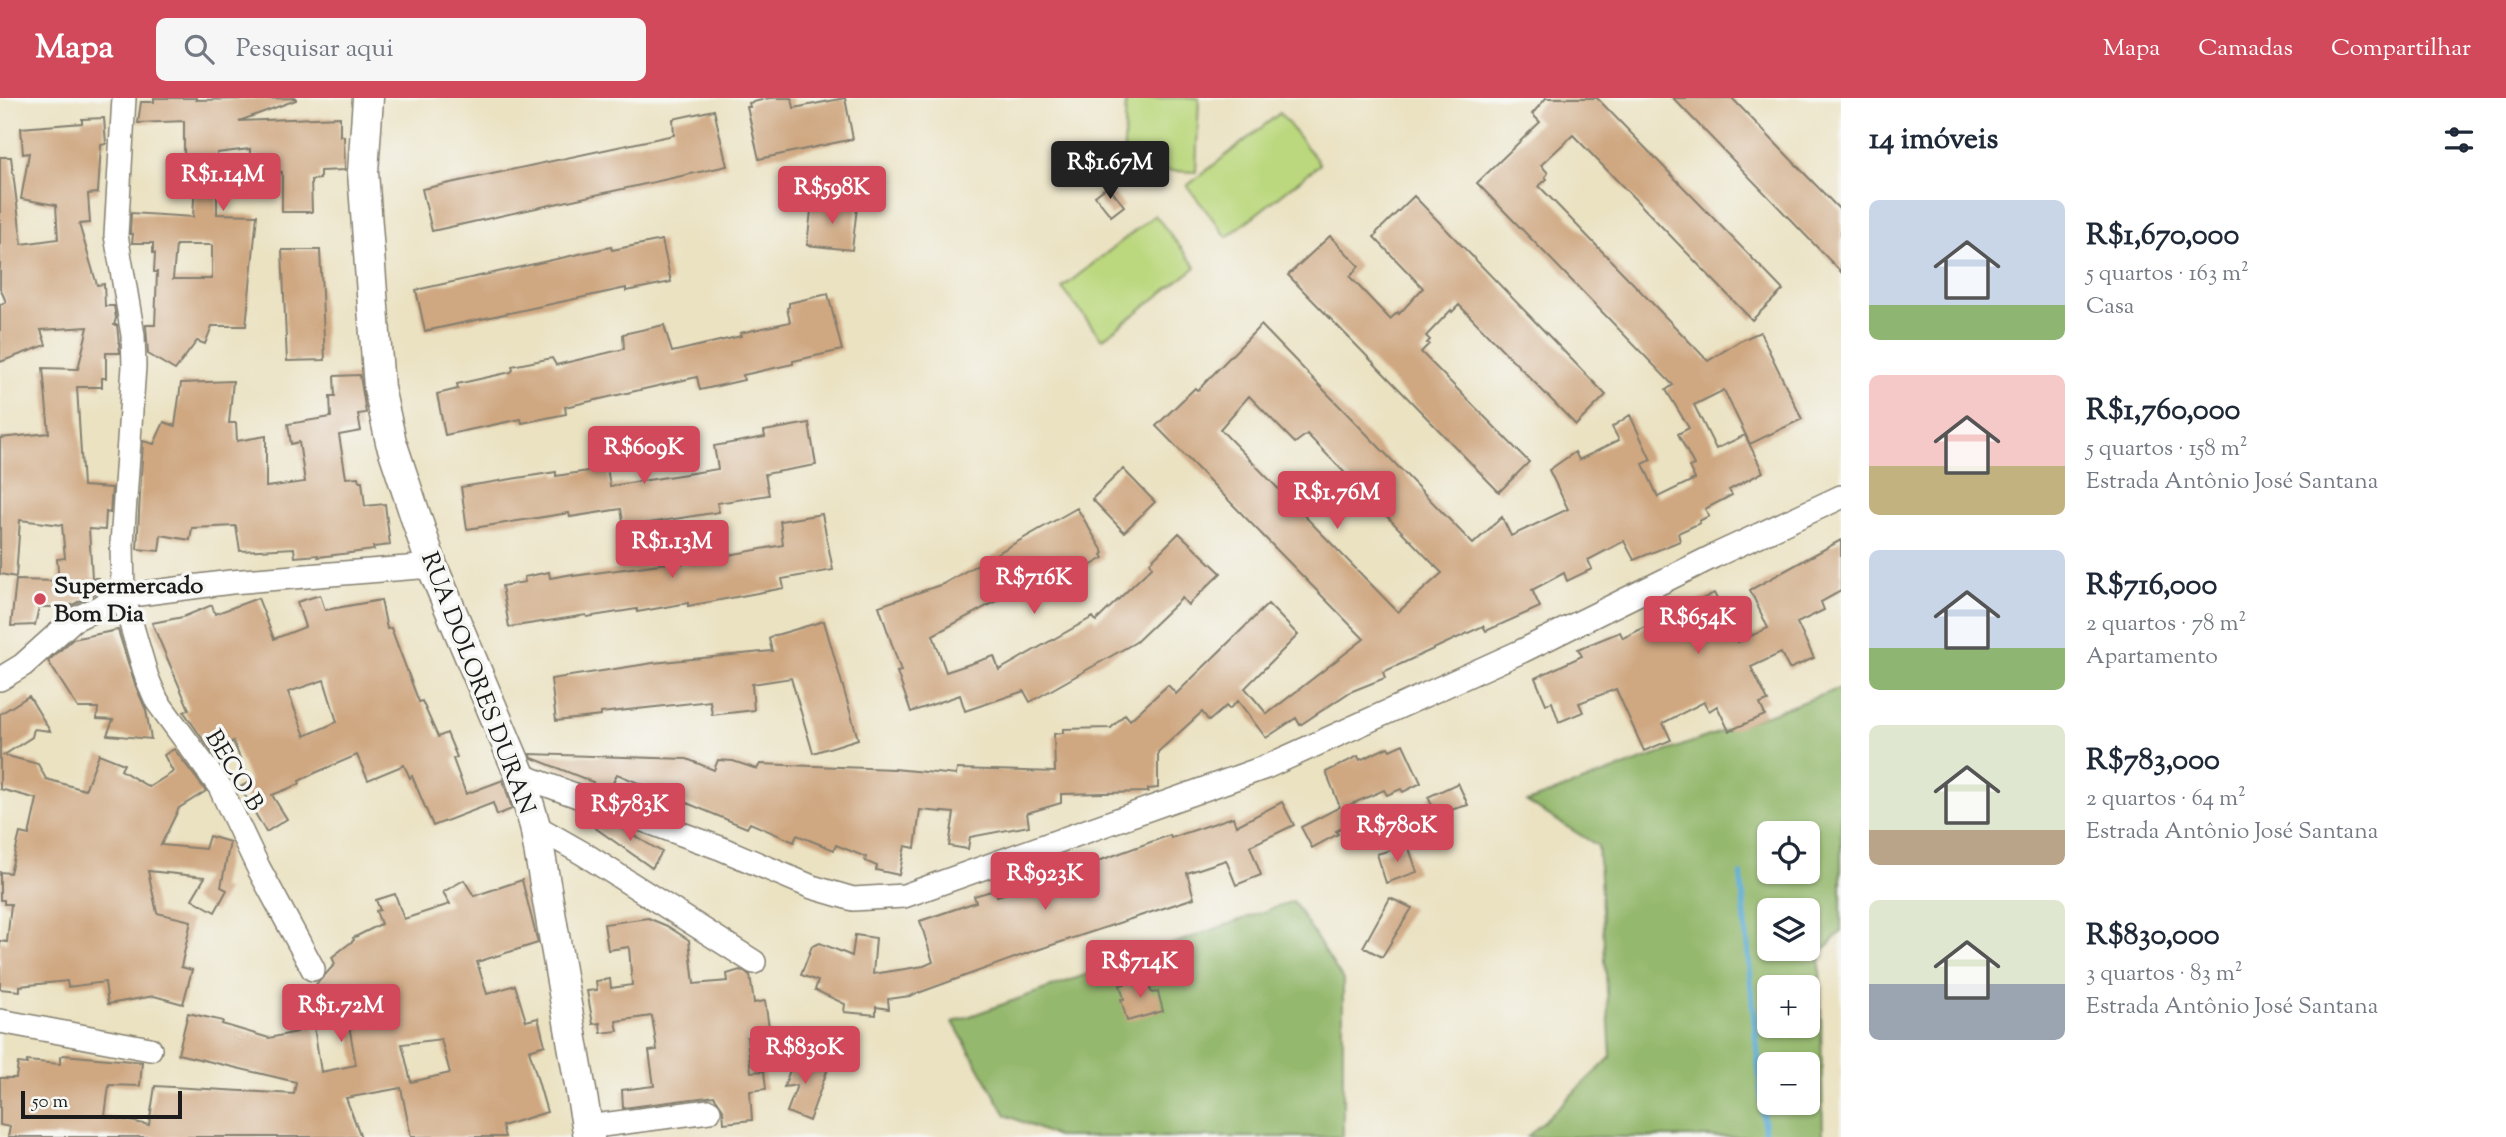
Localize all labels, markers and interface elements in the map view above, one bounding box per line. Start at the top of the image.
search box [156,18,646,81]
text: Mapa [35,25,114,73]
icon: search [180,30,218,68]
text: Pesquisar aqui [236,31,394,68]
text: Mapa [2103,32,2160,66]
text: Camadas [2198,32,2293,66]
text: Compartilhar [2331,32,2471,66]
text: 14 imóveis [1869,119,1998,162]
icon: filters [2440,121,2478,159]
pin: R$1.67M [1045,141,1175,201]
text: R$1.67M [1067,147,1153,180]
pin: R$1.14M [158,153,288,213]
text: R$1.14M [182,159,264,192]
pin: R$598K [775,166,889,226]
text: R$598K [794,172,870,205]
text: R$1,670,000 [2086,215,2239,258]
icon: home [1925,228,2009,312]
text: 5 quartos · 163 m² [2086,258,2249,291]
text: Casa [2086,291,2134,324]
text: R$1,760,000 [2086,390,2240,433]
icon: home [1925,403,2009,487]
pin: R$609K [587,426,701,486]
text: R$609K [604,432,684,465]
text: 5 quartos · 158 m² [2086,433,2247,466]
text: Estrada Antônio José Santana [2086,466,2378,499]
pin: R$1.76M [1272,472,1402,531]
text: R$1.76M [1294,477,1380,510]
pin: R$1.13M [607,520,737,580]
text: R$1.13M [632,526,712,559]
street label: RUA DOLORES DURAN [411,548,543,820]
pin: R$716K [977,556,1091,616]
text: R$716K [996,562,1072,595]
text: R$716,000 [2086,565,2217,608]
place label: Supermercado Bom Dia [54,570,203,632]
icon: home [1925,578,2009,662]
marker: Supermercado Bom Dia [32,591,48,607]
pin: R$654K [1641,596,1755,656]
text: R$654K [1660,602,1736,635]
text: 2 quartos · 78 m² [2086,608,2246,641]
text: Apartamento [2086,641,2218,674]
street label: BECO B [196,724,271,818]
text: R$783,000 [2086,740,2220,783]
icon: home [1925,753,2009,837]
text: 2 quartos · 64 m² [2086,783,2246,816]
pin: R$783K [573,784,687,843]
text: R$783K [591,789,669,822]
pin: R$780K [1340,804,1454,864]
text: R$780K [1357,810,1437,843]
text: Estrada Antônio José Santana [2086,816,2378,849]
map controls [1757,821,1820,1115]
button: locate [1757,821,1820,884]
pin: R$923K [988,852,1102,912]
text: R$923K [1007,858,1083,891]
button: layers [1757,898,1820,961]
text: R$830,000 [2086,915,2220,958]
icon: home [1925,928,2009,1012]
pin: R$714K [1083,940,1197,1000]
text: R$714K [1102,946,1178,979]
text: 3 quartos · 83 m² [2086,958,2243,991]
button: + [1757,975,1820,1038]
pin: R$1.72M [276,984,406,1044]
text: R$1.72M [298,990,384,1023]
text: Estrada Antônio José Santana [2086,991,2378,1024]
pin: R$830K [748,1026,862,1086]
text: R$830K [766,1032,844,1065]
button: − [1757,1052,1820,1115]
scale bar [21,1088,182,1120]
text: 50 m [32,1089,68,1116]

